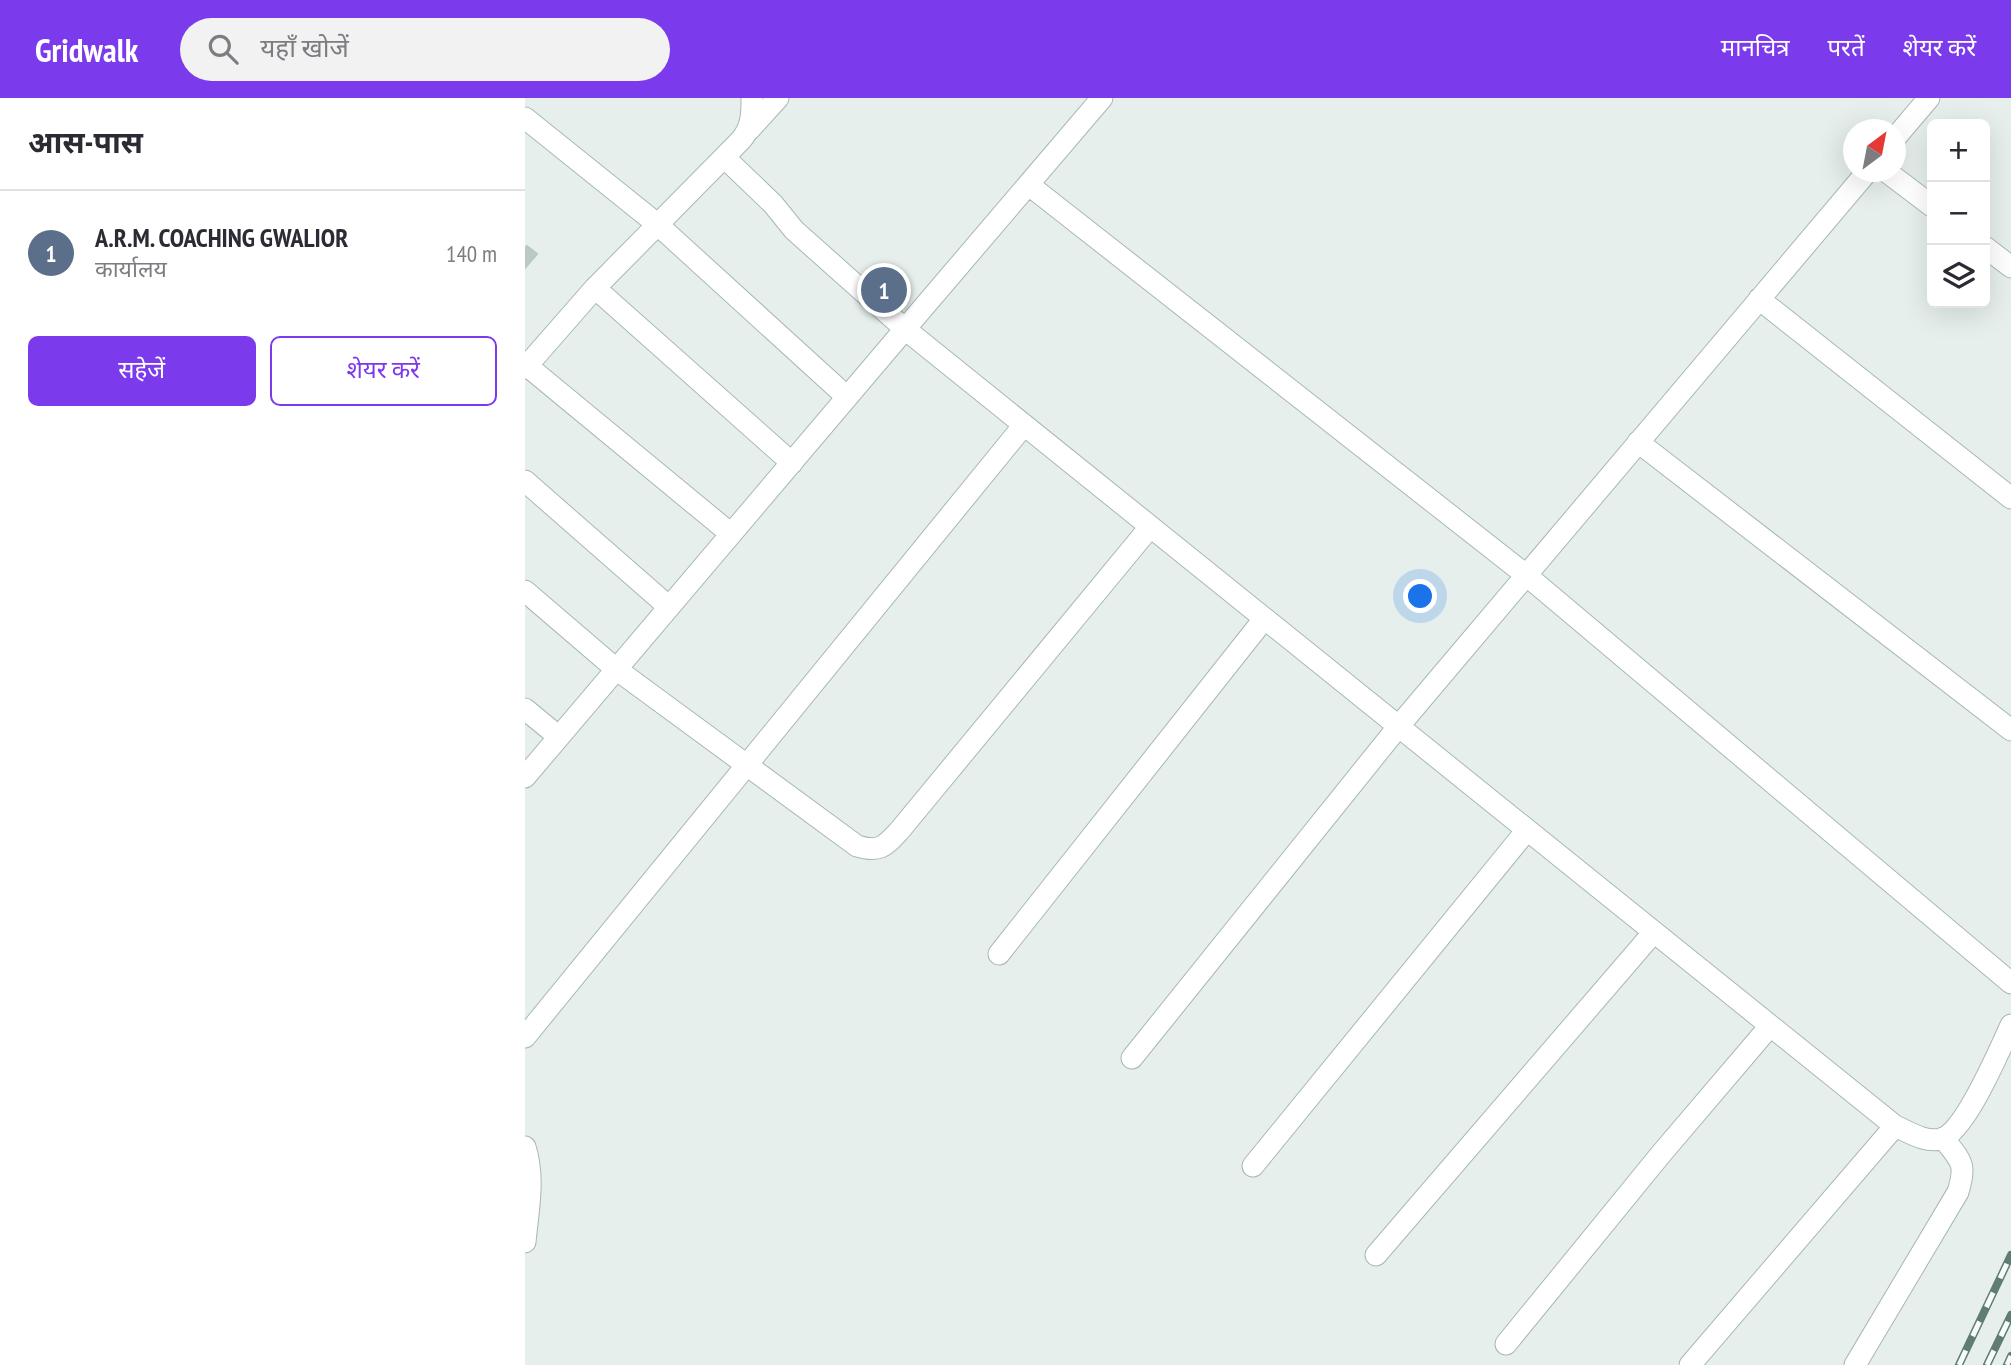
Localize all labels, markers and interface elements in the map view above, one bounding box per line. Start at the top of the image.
search box [180,18,670,81]
text: Gridwalk [35,28,138,71]
icon: search [204,30,242,68]
text: यहाँ खोजें [260,31,349,64]
text: मानचित्र [1721,32,1789,63]
text: परतें [1827,32,1865,63]
text: शेयर करें [1903,32,1976,63]
north arrow [1843,119,1906,182]
map controls [1927,119,1990,308]
button: + [1927,119,1990,182]
text: आस-पास [28,122,143,161]
button: − [1927,182,1990,245]
text: A.R.M. COACHING GWALIOR [95,221,348,254]
text: 1 [46,239,57,268]
text: 140 m [446,239,497,268]
button: layers [1927,245,1990,308]
text: कार्यालय [95,254,167,283]
pin: 1 [861,264,907,316]
button: सहेजें [28,336,256,406]
button: शेयर करें [270,336,497,406]
your location [1403,579,1437,613]

